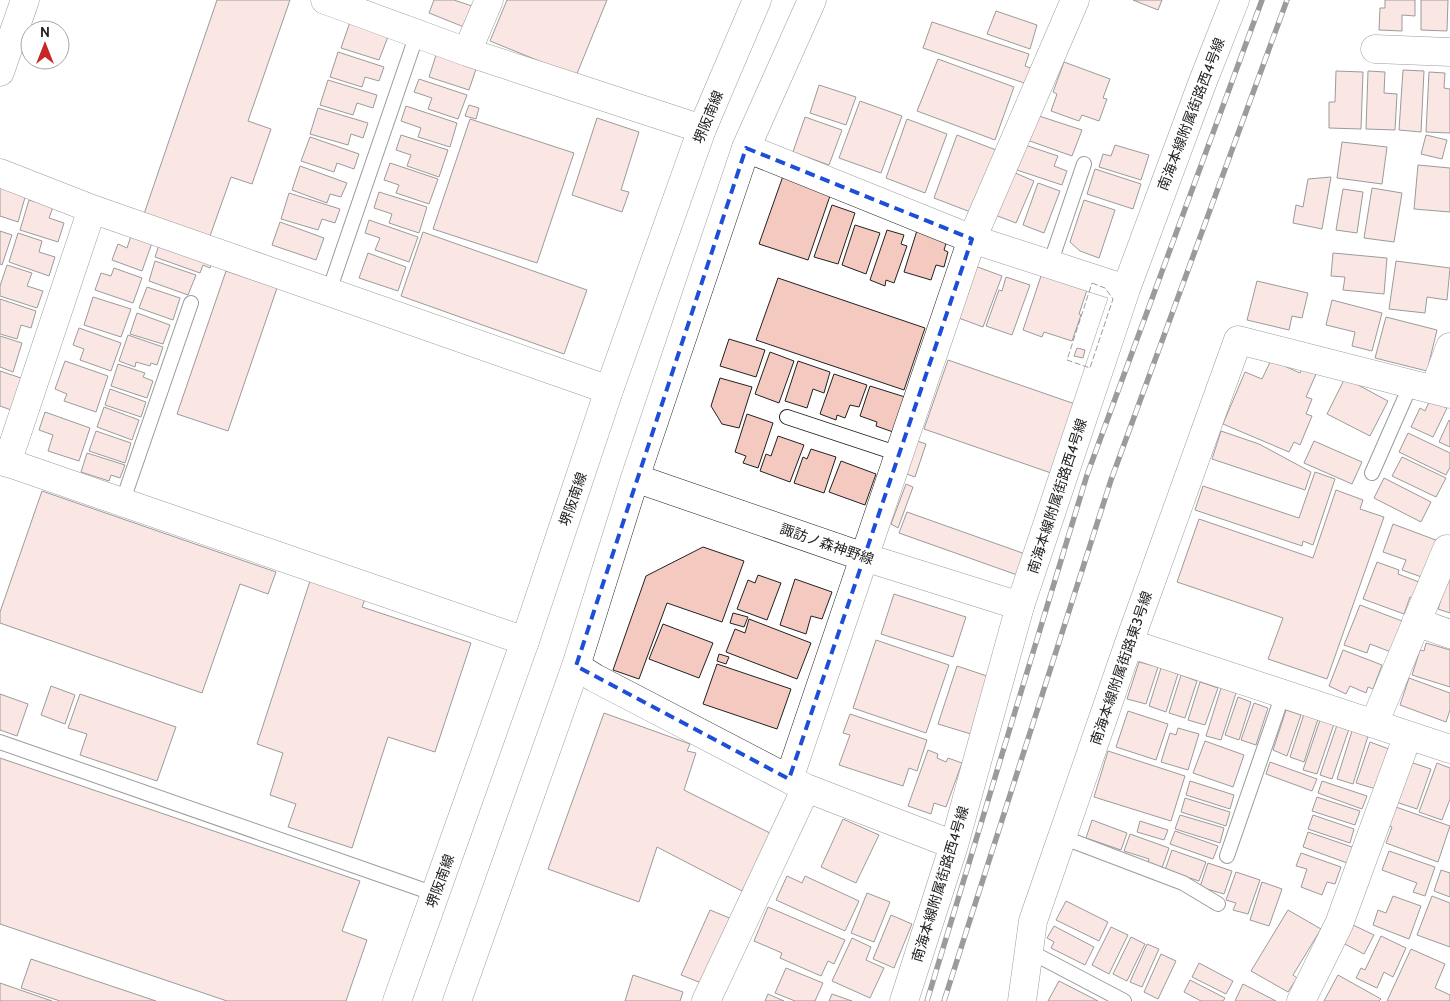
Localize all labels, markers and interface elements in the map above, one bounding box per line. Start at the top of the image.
north arrow [20,20,70,70]
text: N [40,23,50,41]
street label: 南海本線附属街路西4号線 [1154,35,1228,193]
street label: 堺阪南線 [689,88,727,146]
street label: 南海本線附属街路西4号線 [1023,416,1091,576]
street label: 堺阪南線 [555,470,591,528]
street label: 諏訪ノ森神野線 [778,520,876,568]
street label: 南海本線附属街路東3号線 [1086,589,1156,747]
street label: 南海本線附属街路西4号線 [908,804,972,964]
street label: 堺阪南線 [422,852,458,910]

